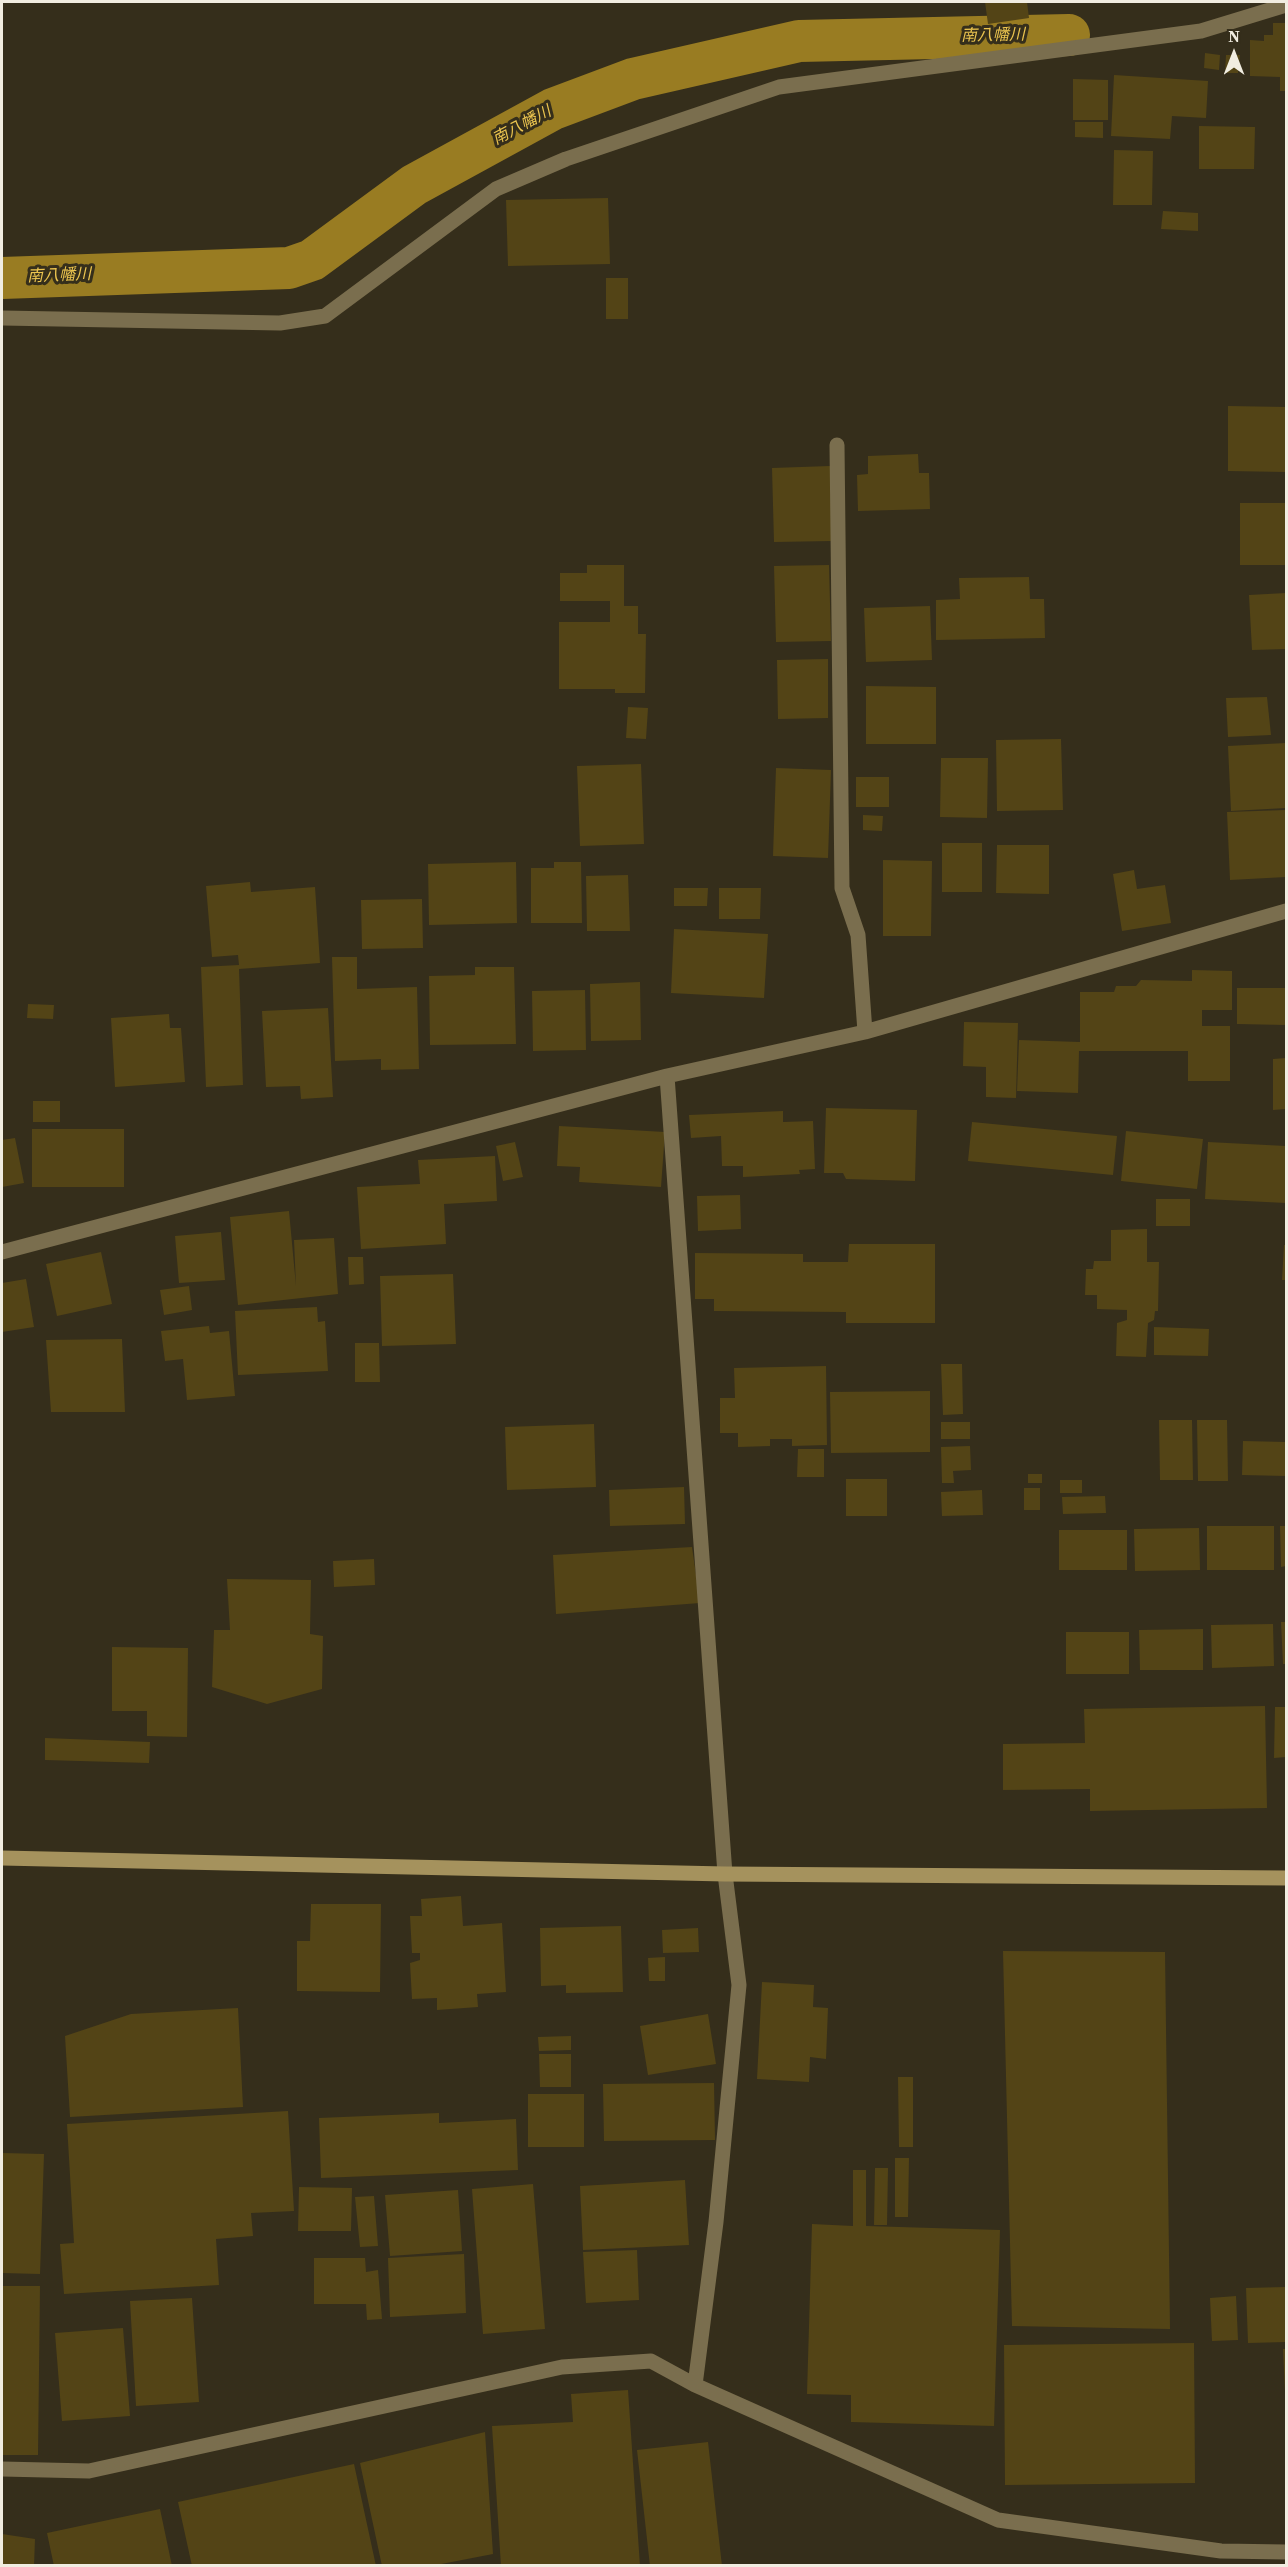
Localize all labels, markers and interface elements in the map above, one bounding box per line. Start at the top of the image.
north arrow [1204,24,1264,84]
text: N [1228,25,1240,47]
water label: 南八幡川 [961,26,1025,46]
water label: 南八幡川 [489,103,555,149]
water label: 南八幡川 [27,265,91,287]

